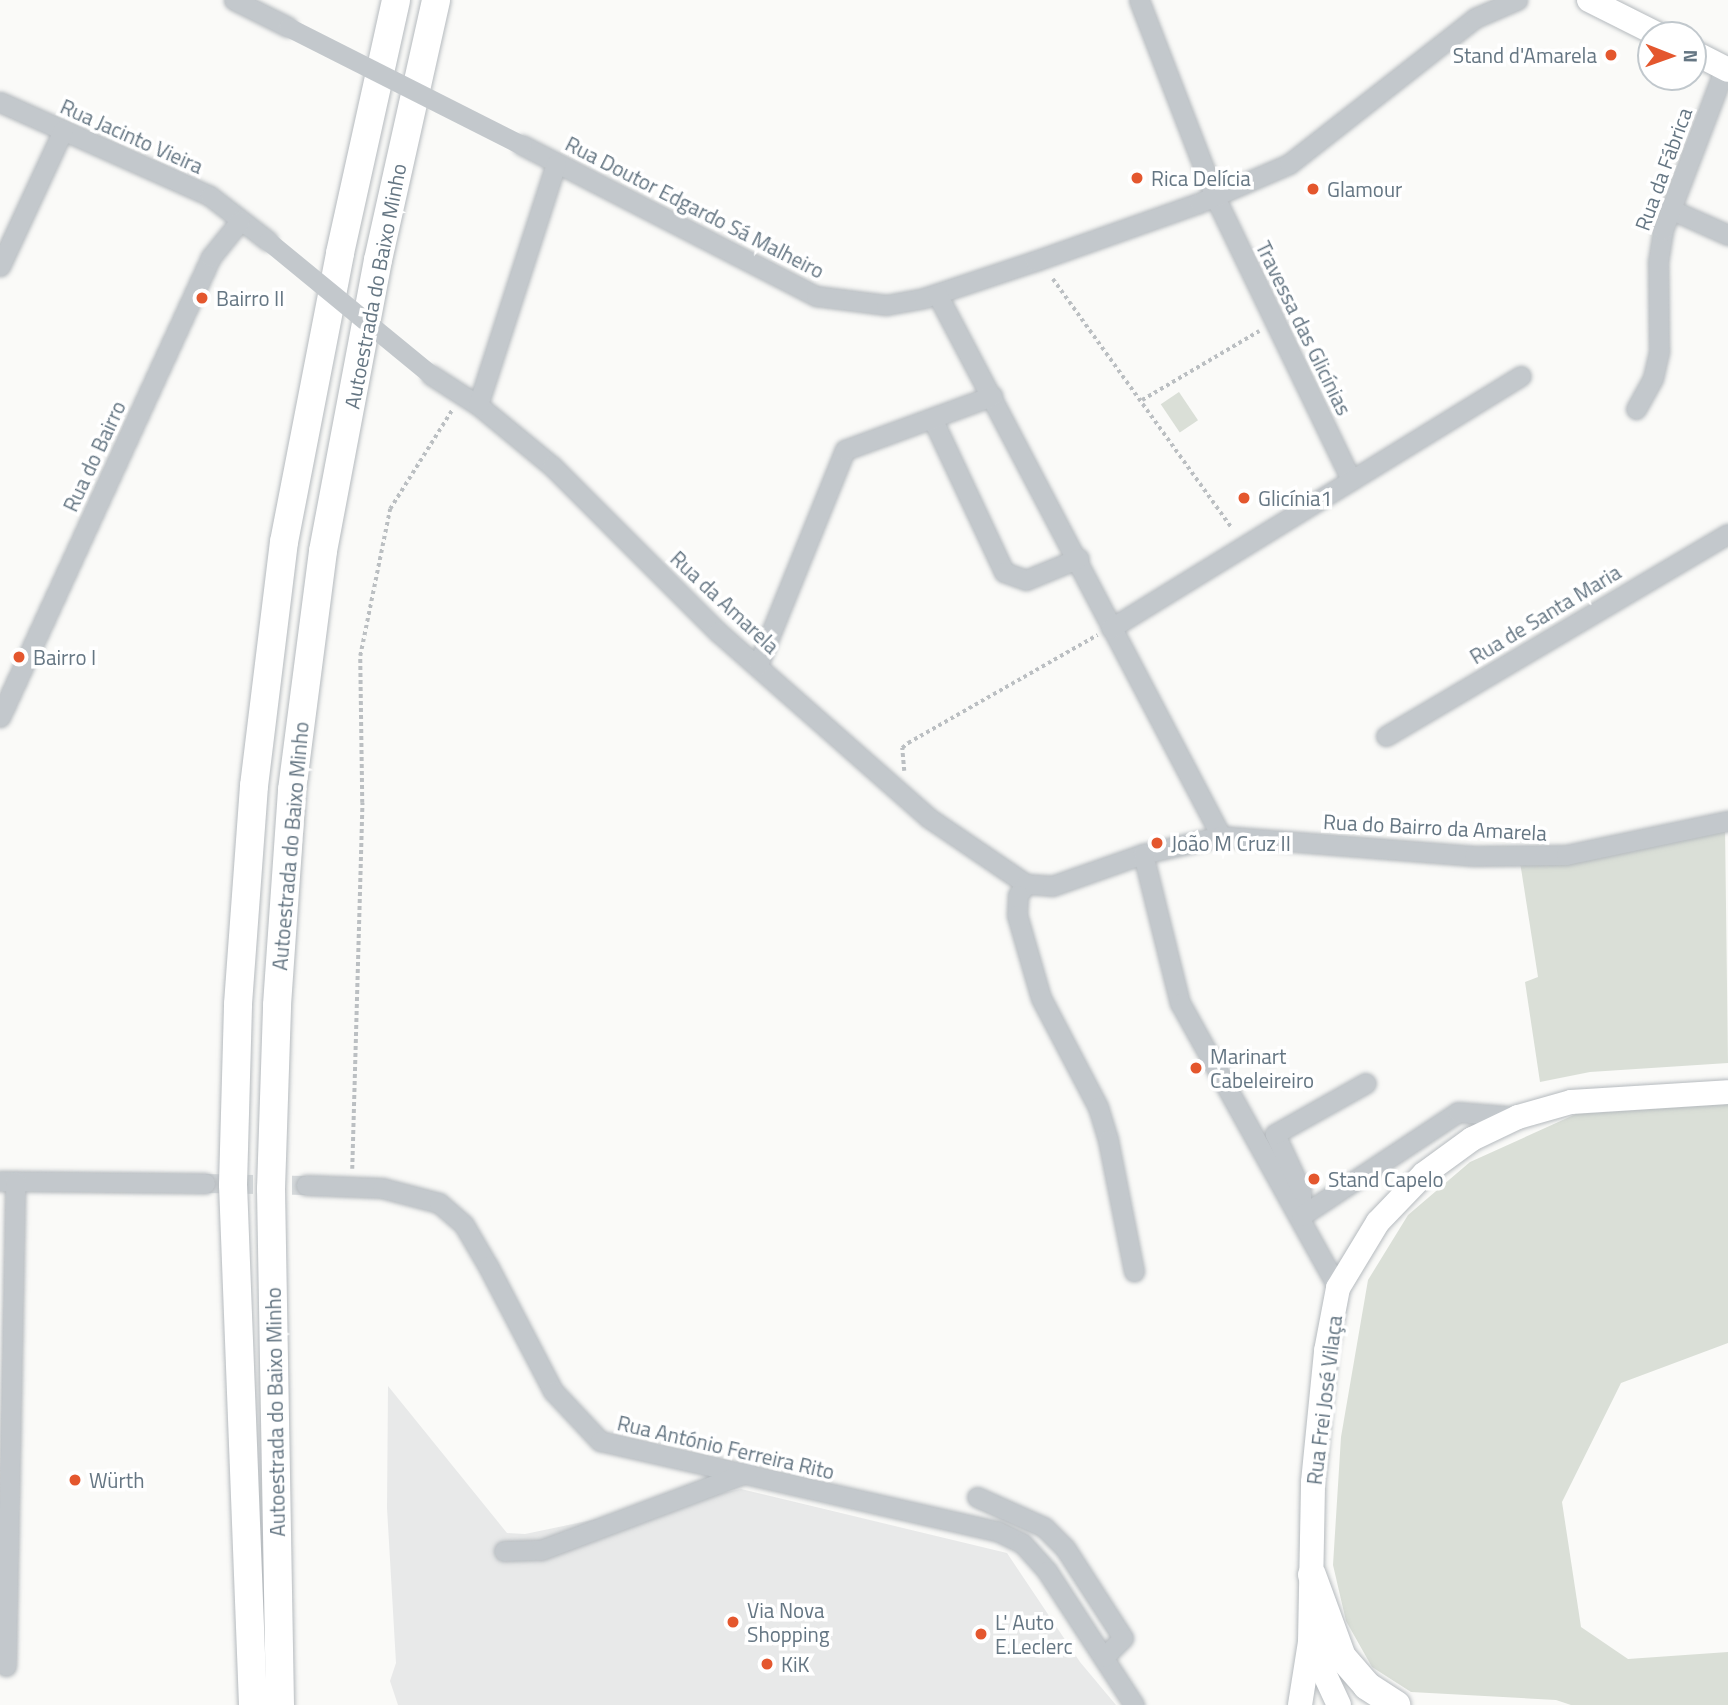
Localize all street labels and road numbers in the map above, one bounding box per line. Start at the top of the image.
street label: Rua Jacinto Vieira [57,93,207,179]
street label: Rua da Fábrica [1629,104,1697,234]
street label: Rua Doutor Edgardo Sá Malheiro [561,131,829,283]
street label: Autoestrada do Baixo Minho [339,161,411,411]
street label: Travessa das Glicínias [1251,237,1357,419]
street label: Rua do Bairro [57,397,131,515]
street label: Rua da Amarela [666,545,784,659]
street label: Rua de Santa Maria [1465,559,1625,669]
street label: Autoestrada do Baixo Minho [267,721,313,971]
street label: Rua do Bairro da Amarela [1323,809,1547,845]
street label: Autoestrada do Baixo Minho [260,1287,290,1537]
street label: Rua Frei José Vilaça [1301,1314,1347,1486]
street label: Rua António Ferreira Rito [615,1410,837,1484]

